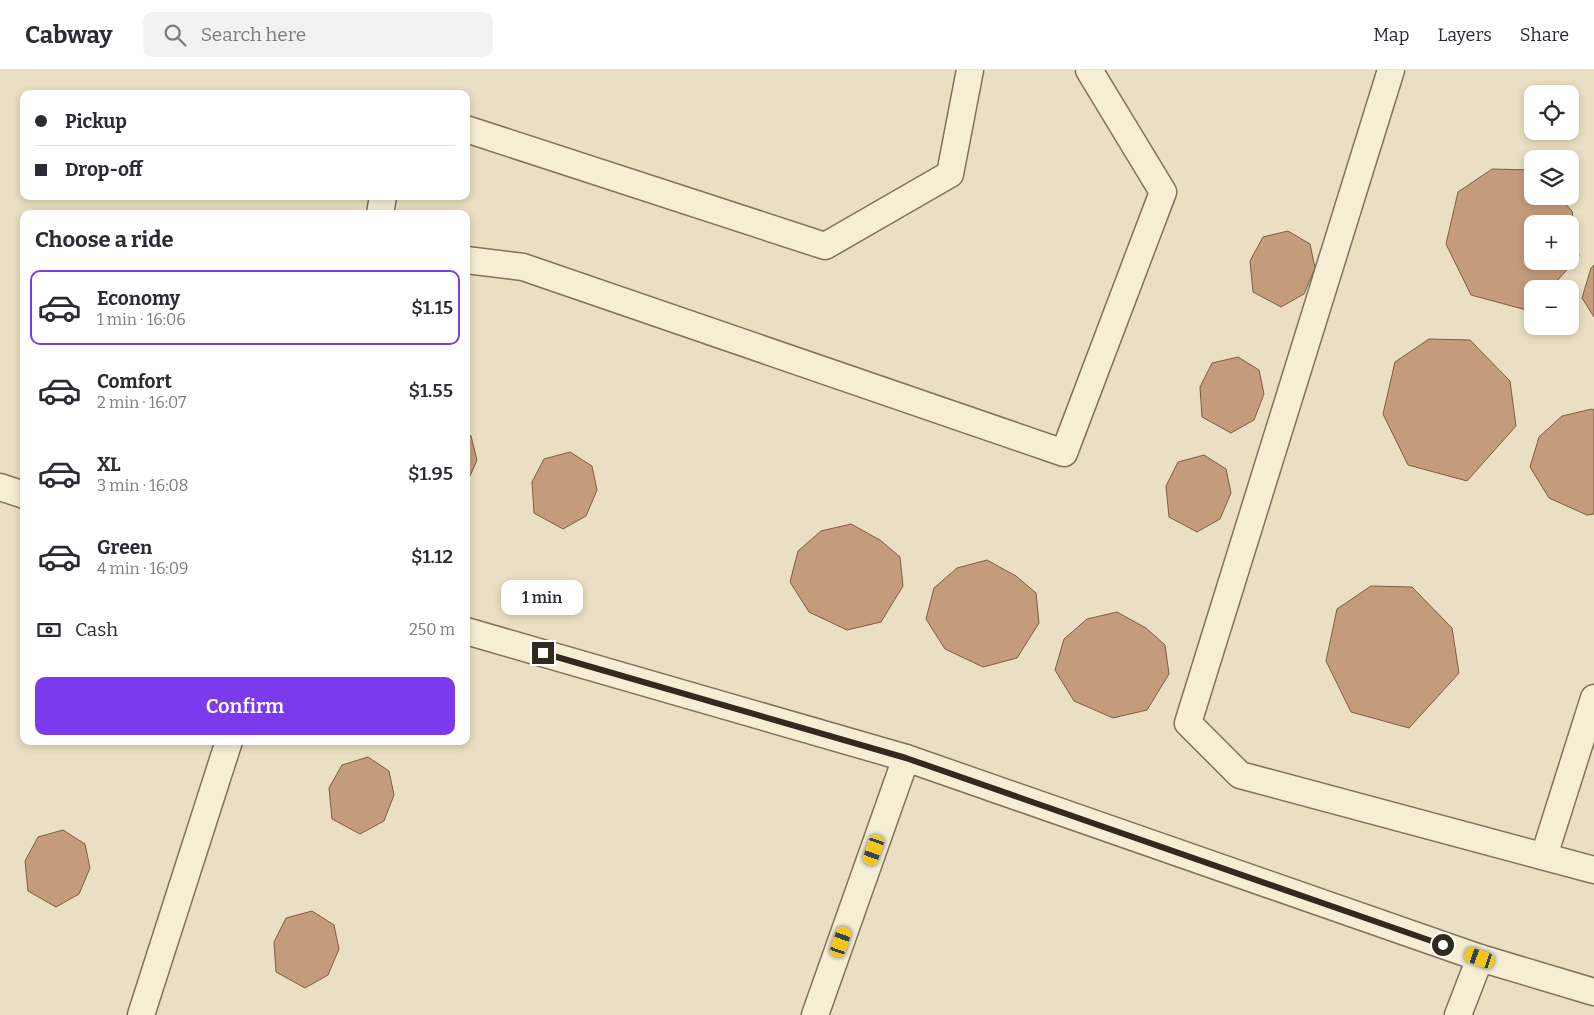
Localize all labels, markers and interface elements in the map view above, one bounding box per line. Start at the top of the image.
search box [143,12,493,57]
text: Cabway [25,21,113,49]
icon: search [161,21,189,49]
text: Search here [201,23,306,46]
text: Map [1373,24,1409,46]
text: Layers [1437,24,1492,46]
text: Share [1520,24,1569,46]
map controls [1524,85,1579,335]
button: locate [1524,85,1579,140]
text: Pickup [65,110,127,133]
button: layers [1524,150,1579,205]
text: Drop-off [65,158,143,181]
button: + [1524,215,1579,270]
text: Choose a ride [35,226,174,253]
button: − [1524,280,1579,335]
icon: car [37,285,82,330]
text: Economy [97,287,180,310]
text: $1.15 [411,296,453,319]
text: 1 min · 16:06 [97,310,186,329]
icon: car [37,368,82,413]
text: Comfort [97,370,172,393]
text: $1.55 [408,379,453,402]
text: 2 min · 16:07 [97,393,186,412]
icon: car [37,451,82,496]
text: XL [97,453,121,476]
text: $1.95 [408,462,453,485]
text: 3 min · 16:08 [97,476,188,495]
icon: car [37,534,82,579]
text: Green [97,536,152,559]
text: $1.12 [411,545,453,568]
text: 4 min · 16:09 [97,559,188,578]
callout: 1 min [502,580,584,616]
text: 1 min [522,588,562,607]
icon: cash [35,616,63,644]
text: Cash [75,618,118,641]
text: 250 m [409,620,455,639]
route end [532,642,554,664]
button: Confirm [35,677,455,735]
car [862,833,885,867]
car [829,925,852,959]
route start [1432,934,1454,956]
car [1463,946,1496,970]

